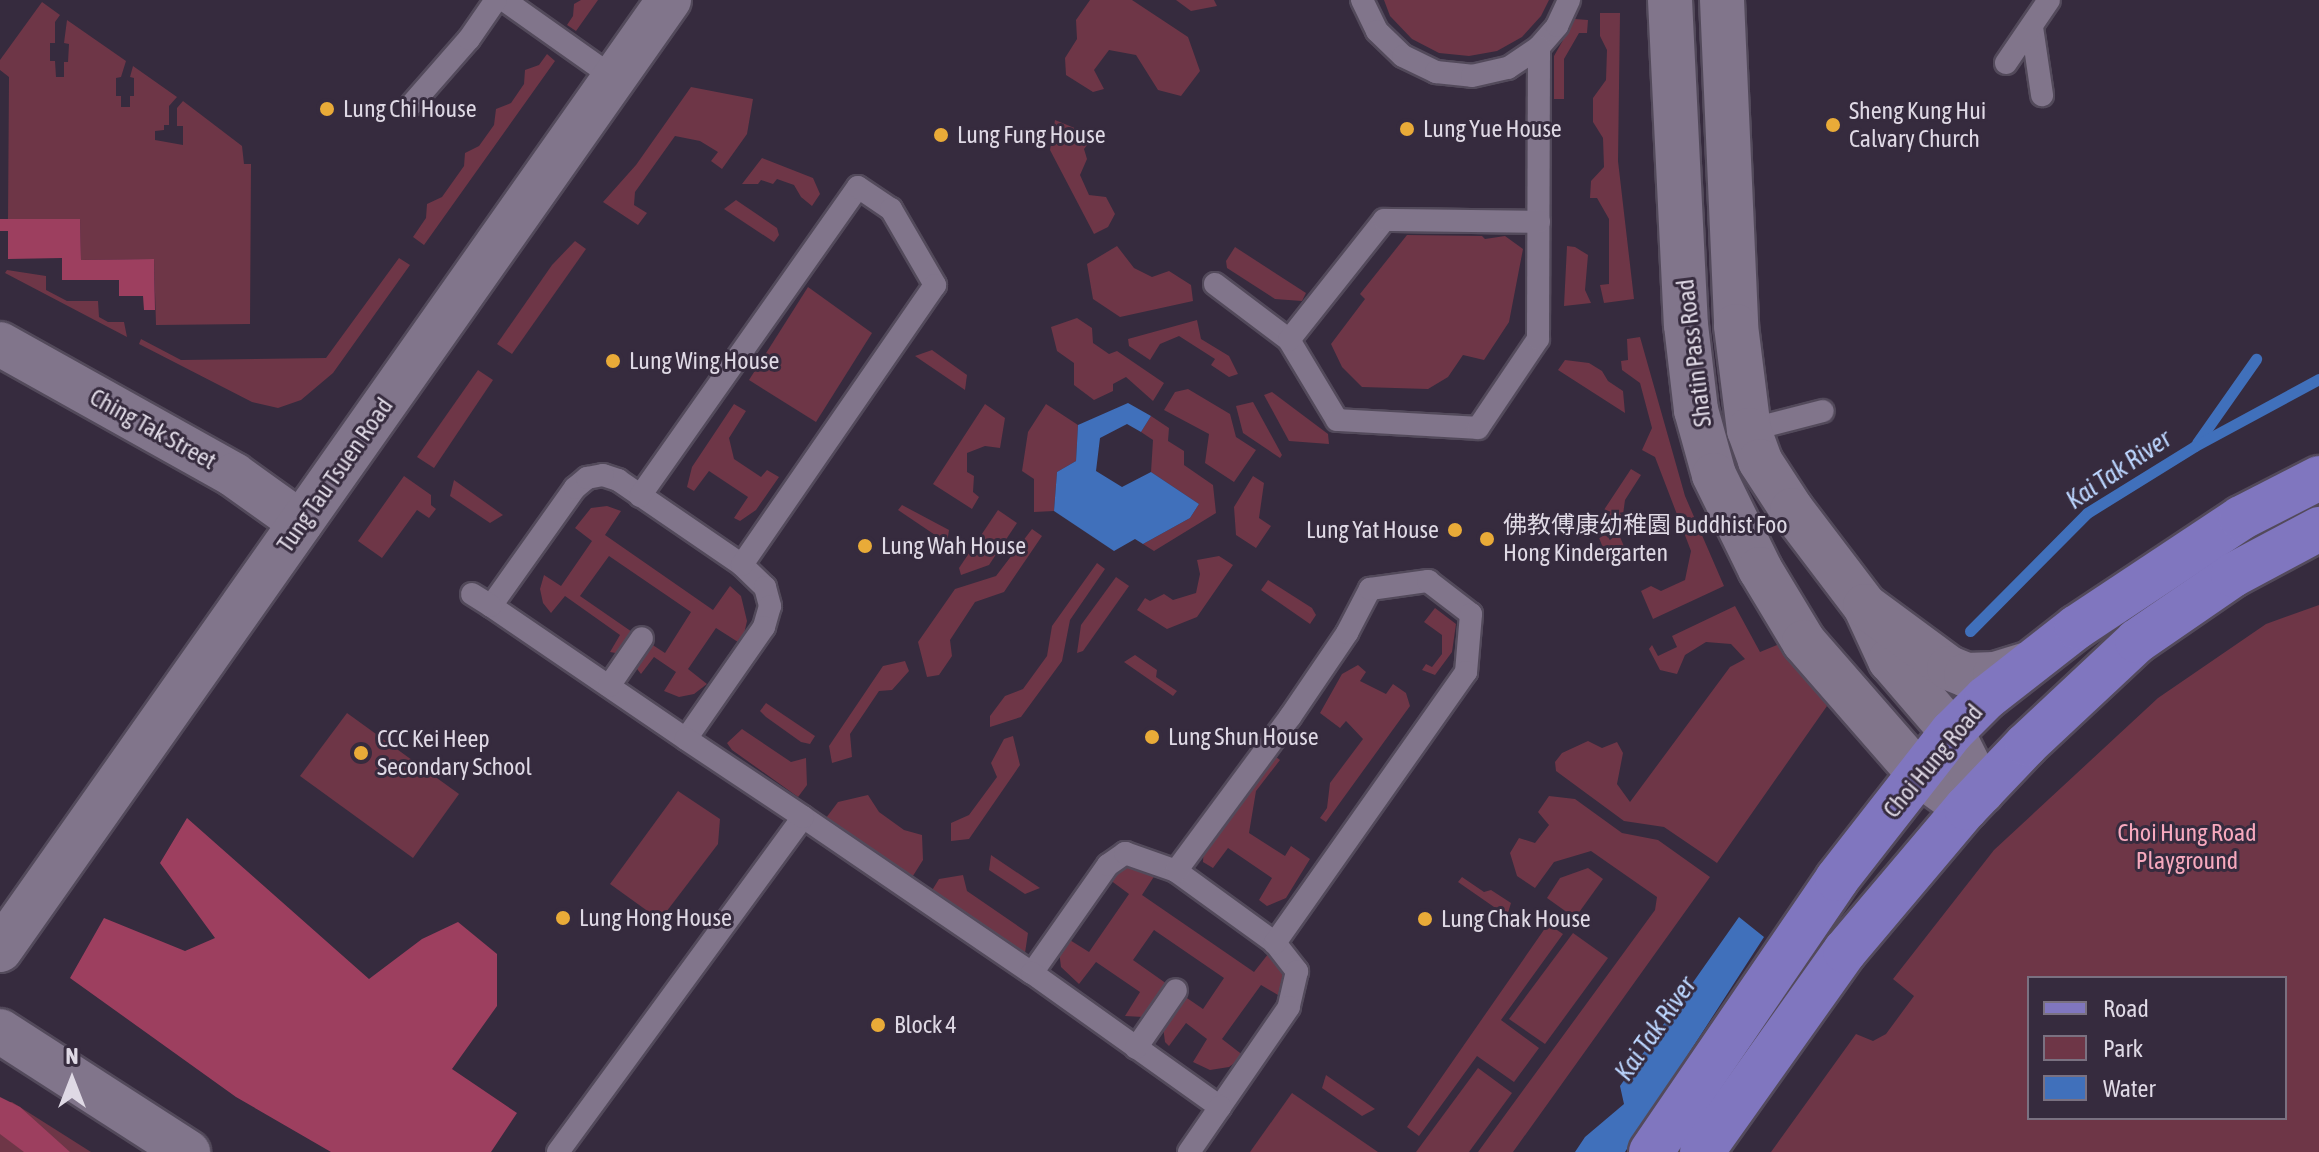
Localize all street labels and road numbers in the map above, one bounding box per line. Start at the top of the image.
street label: Shatin Pass Road [1671,277,1717,429]
street label: Ching Tak Street [85,383,221,475]
street label: Tung Tau Tsuen Road [271,392,399,558]
street label: Choi Hung Road [1877,698,1989,824]

